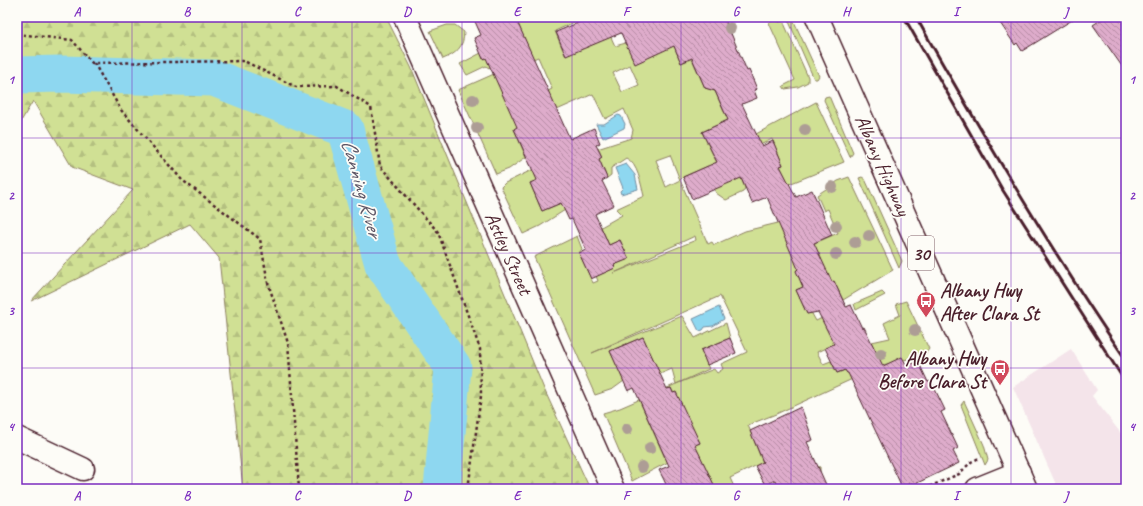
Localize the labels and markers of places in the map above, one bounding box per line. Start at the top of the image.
place label: Albany Hwy After Clara St [940,278,1041,326]
bus stop icon: Albany Hwy After Clara St [915,290,937,318]
place label: Albany Hwy Before Clara St [878,346,988,394]
bus stop icon: Albany Hwy Before Clara St [989,358,1011,386]

